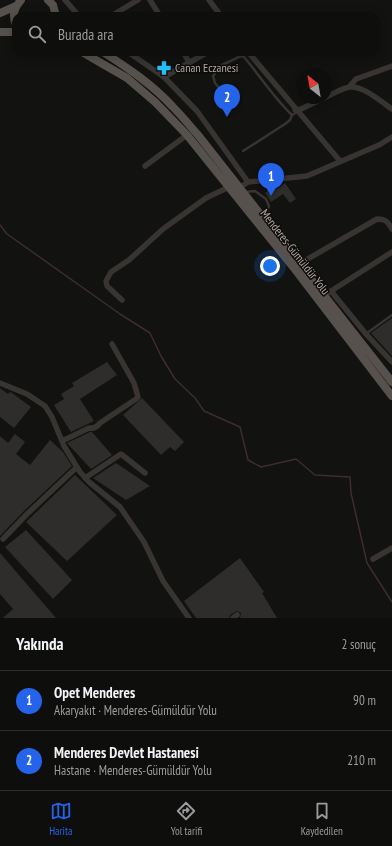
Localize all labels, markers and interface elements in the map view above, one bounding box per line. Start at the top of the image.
search box [12,12,380,56]
icon: search [26,23,48,45]
text: Burada ara [58,25,113,44]
pharmacy icon: Canan Eczanesi [156,60,172,76]
place label: Canan Eczanesi [175,60,238,75]
north arrow [296,68,332,104]
pin: 2 [214,84,240,117]
pin: 1 [258,163,284,196]
street label: Menderes-Gümüldür Yolu [257,206,333,297]
your location [260,256,280,276]
text: Yakında [16,633,63,655]
text: 2 sonuç [341,636,376,653]
text: Opet Menderes [54,683,135,702]
text: 1 [26,692,32,709]
text: 90 m [353,692,376,709]
text: Akaryakıt · Menderes-Gümüldür Yolu [54,702,217,719]
text: Menderes Devlet Hastanesi [54,743,199,762]
text: 2 [26,752,32,769]
text: 210 m [347,752,376,769]
text: Hastane · Menderes-Gümüldür Yolu [54,762,212,779]
tab: Harita [49,800,72,838]
tab: Yol tarifi [171,800,202,838]
tab: Kaydedilen [301,800,343,838]

